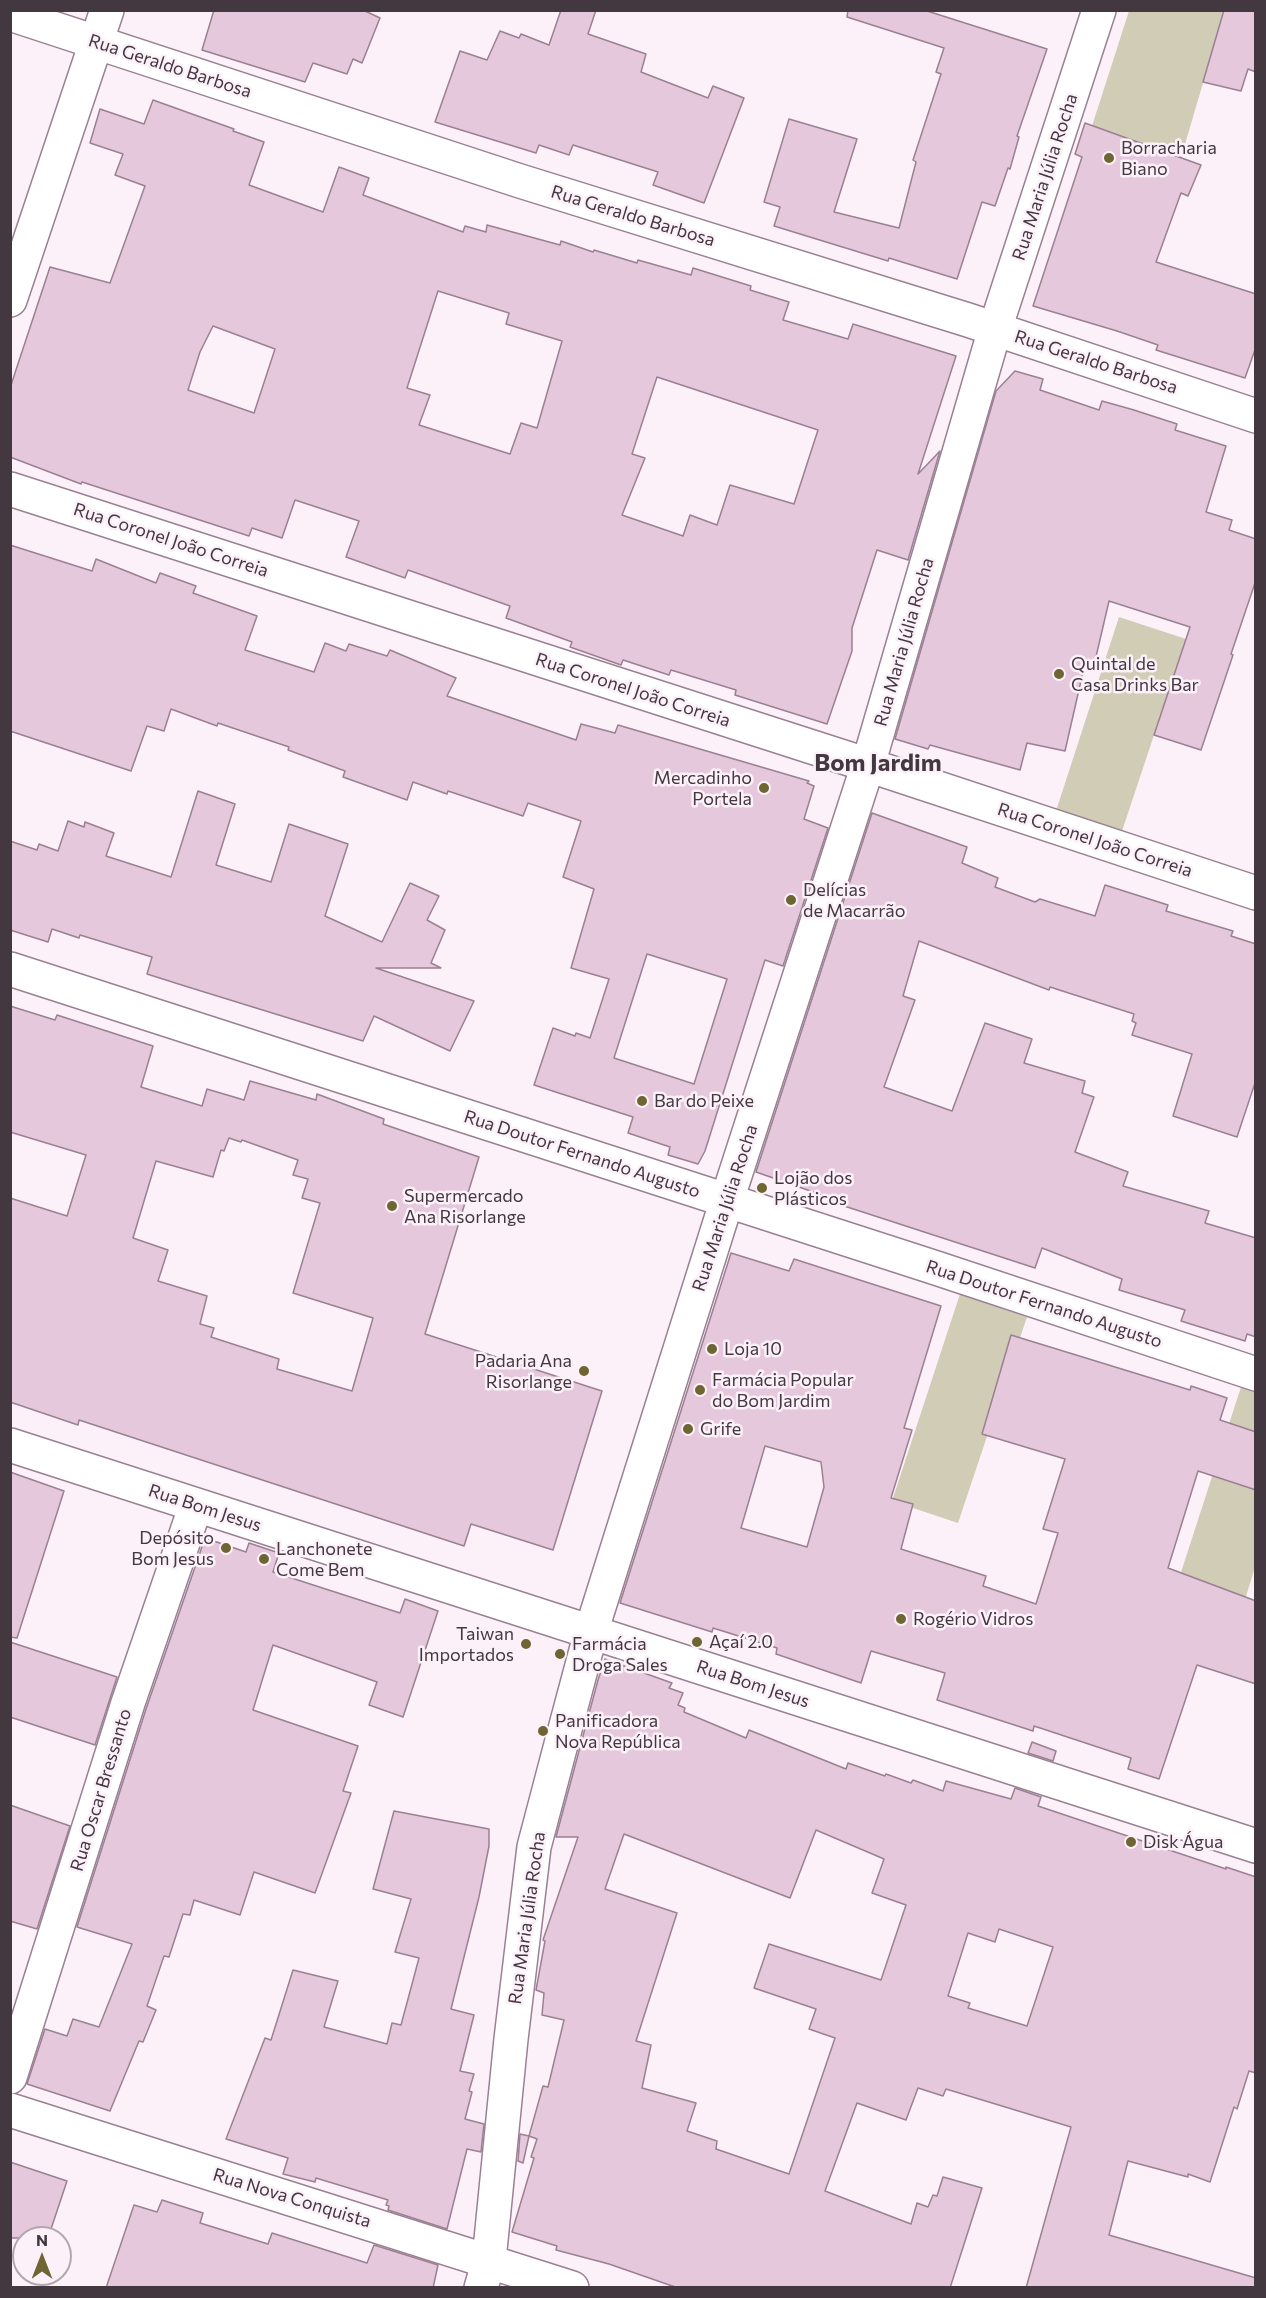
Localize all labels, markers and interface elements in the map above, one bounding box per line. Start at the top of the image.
street label: Rua Geraldo Barbosa [86,29,254,103]
street label: Rua Maria Júlia Rocha [1008,91,1082,263]
place label: Borracharia Biano [1121,137,1217,180]
marker: Borracharia Biano [1102,151,1116,165]
street label: Rua Geraldo Barbosa [548,181,718,251]
street label: Rua Geraldo Barbosa [1012,325,1180,399]
street label: Rua Coronel João Correia [71,498,271,582]
street label: Rua Maria Júlia Rocha [870,555,938,729]
street label: Rua Coronel João Correia [533,648,733,732]
place label: Quintal de Casa Drinks Bar [1071,653,1199,696]
marker: Quintal de Casa Drinks Bar [1052,667,1066,681]
district label: Bom Jardim [814,749,942,777]
place label: Mercadinho Portela [654,767,752,810]
marker: Mercadinho Portela [757,781,771,795]
street label: Rua Coronel João Correia [995,798,1195,882]
place label: Delícias de Macarrão [803,879,905,922]
marker: Delícias de Macarrão [784,893,798,907]
place label: Bar do Peixe [654,1090,754,1112]
marker: Bar do Peixe [635,1094,649,1108]
street label: Rua Doutor Fernando Augusto [461,1106,703,1202]
street label: Rua Maria Júlia Rocha [688,1122,762,1294]
place label: Lojão dos Plásticos [774,1167,852,1210]
marker: Lojão dos Plásticos [755,1181,769,1195]
place label: Supermercado Ana Risorlange [404,1185,526,1228]
marker: Supermercado Ana Risorlange [385,1199,399,1213]
street label: Rua Doutor Fernando Augusto [923,1256,1165,1352]
place label: Loja 10 [724,1338,782,1360]
marker: Loja 10 [705,1342,719,1356]
place label: Padaria Ana Risorlange [475,1350,572,1392]
marker: Padaria Ana Risorlange [577,1364,591,1378]
place label: Farmácia Popular do Bom Jardim [712,1369,854,1412]
marker: Farmácia Popular do Bom Jardim [693,1383,707,1397]
place label: Grife [700,1418,741,1440]
marker: Grife [681,1422,695,1436]
street label: Rua Bom Jesus [146,1480,264,1536]
place label: Depósito Bom Jesus [131,1527,214,1570]
place label: Lanchonete Come Bem [276,1538,372,1580]
marker: Depósito Bom Jesus [219,1541,233,1555]
marker: Lanchonete Come Bem [257,1552,271,1566]
place label: Rogério Vidros [913,1608,1033,1630]
marker: Rogério Vidros [894,1612,908,1626]
place label: Taiwan Importados [419,1623,514,1666]
place label: Açaí 2.0 [709,1631,773,1653]
place label: Farmácia Droga Sales [572,1633,668,1676]
marker: Açaí 2.0 [690,1635,704,1649]
marker: Taiwan Importados [519,1637,533,1651]
marker: Farmácia Droga Sales [553,1647,567,1661]
street label: Rua Bom Jesus [694,1656,812,1712]
street label: Rua Oscar Bressanto [66,1706,136,1874]
place label: Panificadora Nova República [555,1710,681,1752]
marker: Panificadora Nova República [536,1724,550,1738]
street label: Rua Maria Júlia Rocha [504,1830,550,2006]
place label: Disk Água [1143,1831,1224,1853]
marker: Disk Água [1124,1835,1138,1849]
street label: Rua Nova Conquista [210,2164,374,2232]
north arrow [12,2226,72,2286]
text: N [36,2230,48,2249]

